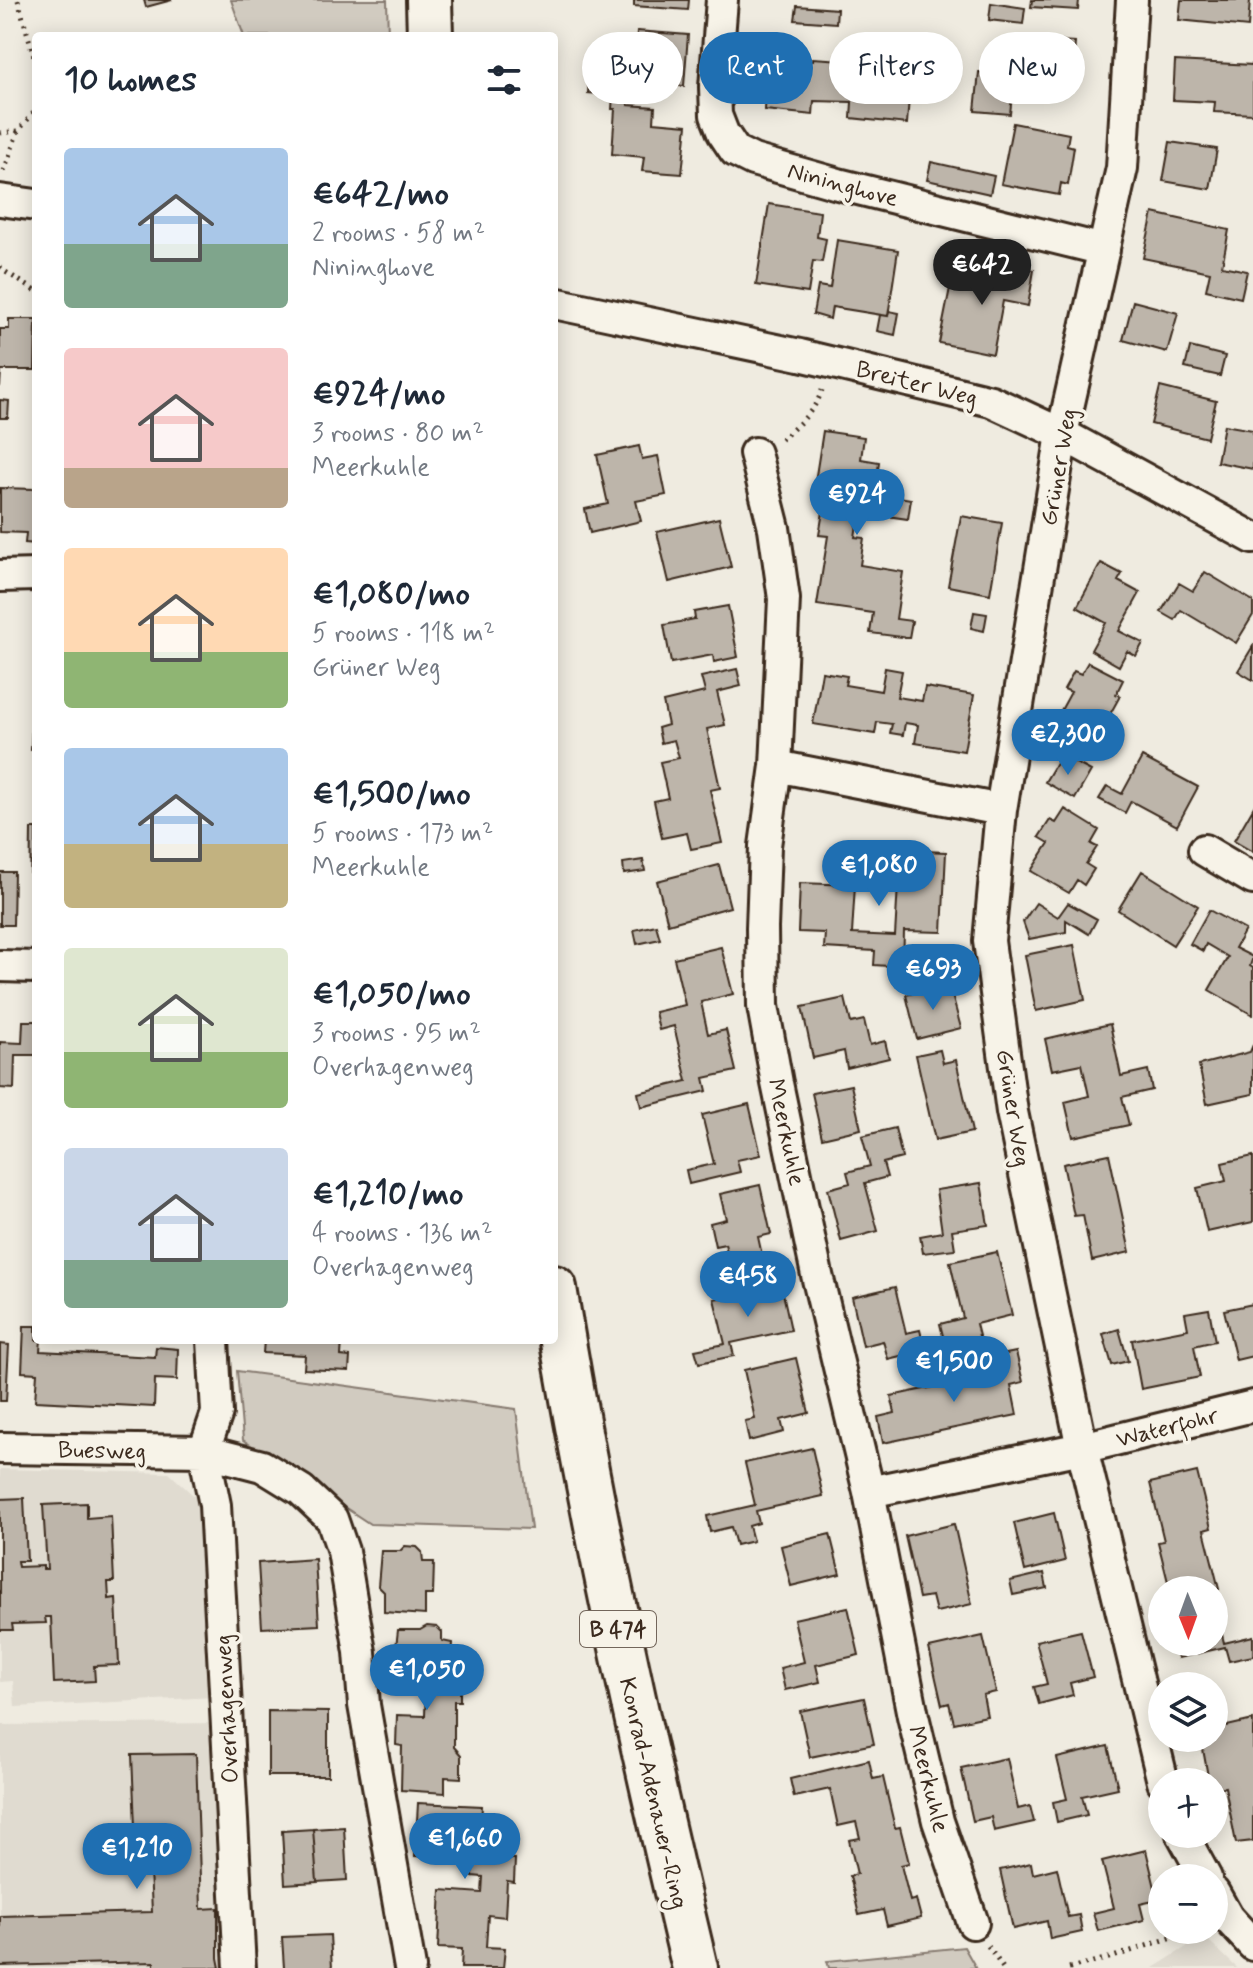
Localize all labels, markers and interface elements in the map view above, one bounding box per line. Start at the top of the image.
chip: Buy [582,32,683,104]
chip: Rent [699,32,813,104]
chip: Filters [829,32,963,104]
chip: New [979,32,1085,104]
text: 10 homes [64,58,197,103]
icon: filters [482,58,526,102]
street label: Nininghove [784,156,902,215]
text: €642/mo [312,172,449,217]
icon: home [128,180,224,276]
text: 2 rooms · 58 m² [312,217,485,251]
pin: €642 [935,239,1029,307]
text: €642 [951,248,1013,282]
text: Nininghove [312,251,435,285]
street label: Breiter Weg [853,354,981,415]
text: €924/mo [312,372,445,417]
icon: home [128,380,224,476]
street label: Grüner Weg [1034,406,1085,528]
text: 3 rooms · 80 m² [312,417,484,451]
text: Meerkuhle [312,451,430,485]
pin: €924 [810,469,904,537]
text: €924 [828,478,886,512]
text: €1,080/mo [312,572,470,617]
icon: home [128,580,224,676]
text: 5 rooms · 118 m² [312,617,495,651]
text: Grüner Weg [312,651,441,685]
pin: €2,300 [1003,709,1133,777]
text: €2,300 [1030,718,1106,752]
text: €1,500/mo [312,772,471,817]
icon: home [128,780,224,876]
text: 5 rooms · 173 m² [312,817,493,851]
pin: €1,080 [814,840,944,908]
text: €1,080 [840,849,918,883]
text: Meerkuhle [312,851,430,885]
pin: €693 [886,944,980,1012]
text: €693 [905,953,961,987]
text: €1,050/mo [312,972,471,1017]
icon: home [128,980,224,1076]
text: 3 rooms · 95 m² [312,1017,481,1051]
street label: Grüner Weg [988,1047,1037,1169]
text: Overhagenweg [312,1051,473,1085]
street label: Meerkuhle [759,1076,812,1189]
text: €1,210/mo [312,1172,463,1217]
icon: home [128,1180,224,1276]
text: 4 rooms · 136 m² [312,1217,492,1251]
text: Overhagenweg [312,1251,473,1285]
pin: €458 [701,1251,795,1319]
text: €458 [718,1260,778,1294]
pin: €1,500 [889,1336,1019,1404]
text: €1,500 [915,1345,993,1379]
street label: Waterfohr [1113,1401,1222,1458]
street label: Buesweg [58,1435,146,1468]
north arrow [1148,1576,1228,1656]
map controls [1148,1576,1228,1944]
road number: B 474 [580,1611,656,1647]
street label: Overhagenweg [208,1634,247,1784]
pin: €1,050 [362,1644,492,1712]
text: €1,050 [388,1653,466,1687]
button: layers [1148,1672,1228,1752]
street label: Konrad-Adenauer-Ring [609,1675,694,1912]
street label: Meerkuhle [899,1723,956,1836]
button: + [1148,1768,1228,1848]
pin: €1,660 [400,1813,530,1881]
text: €1,660 [427,1822,503,1856]
pin: €1,210 [72,1823,202,1891]
text: €1,210 [101,1832,173,1866]
button: − [1148,1864,1228,1944]

